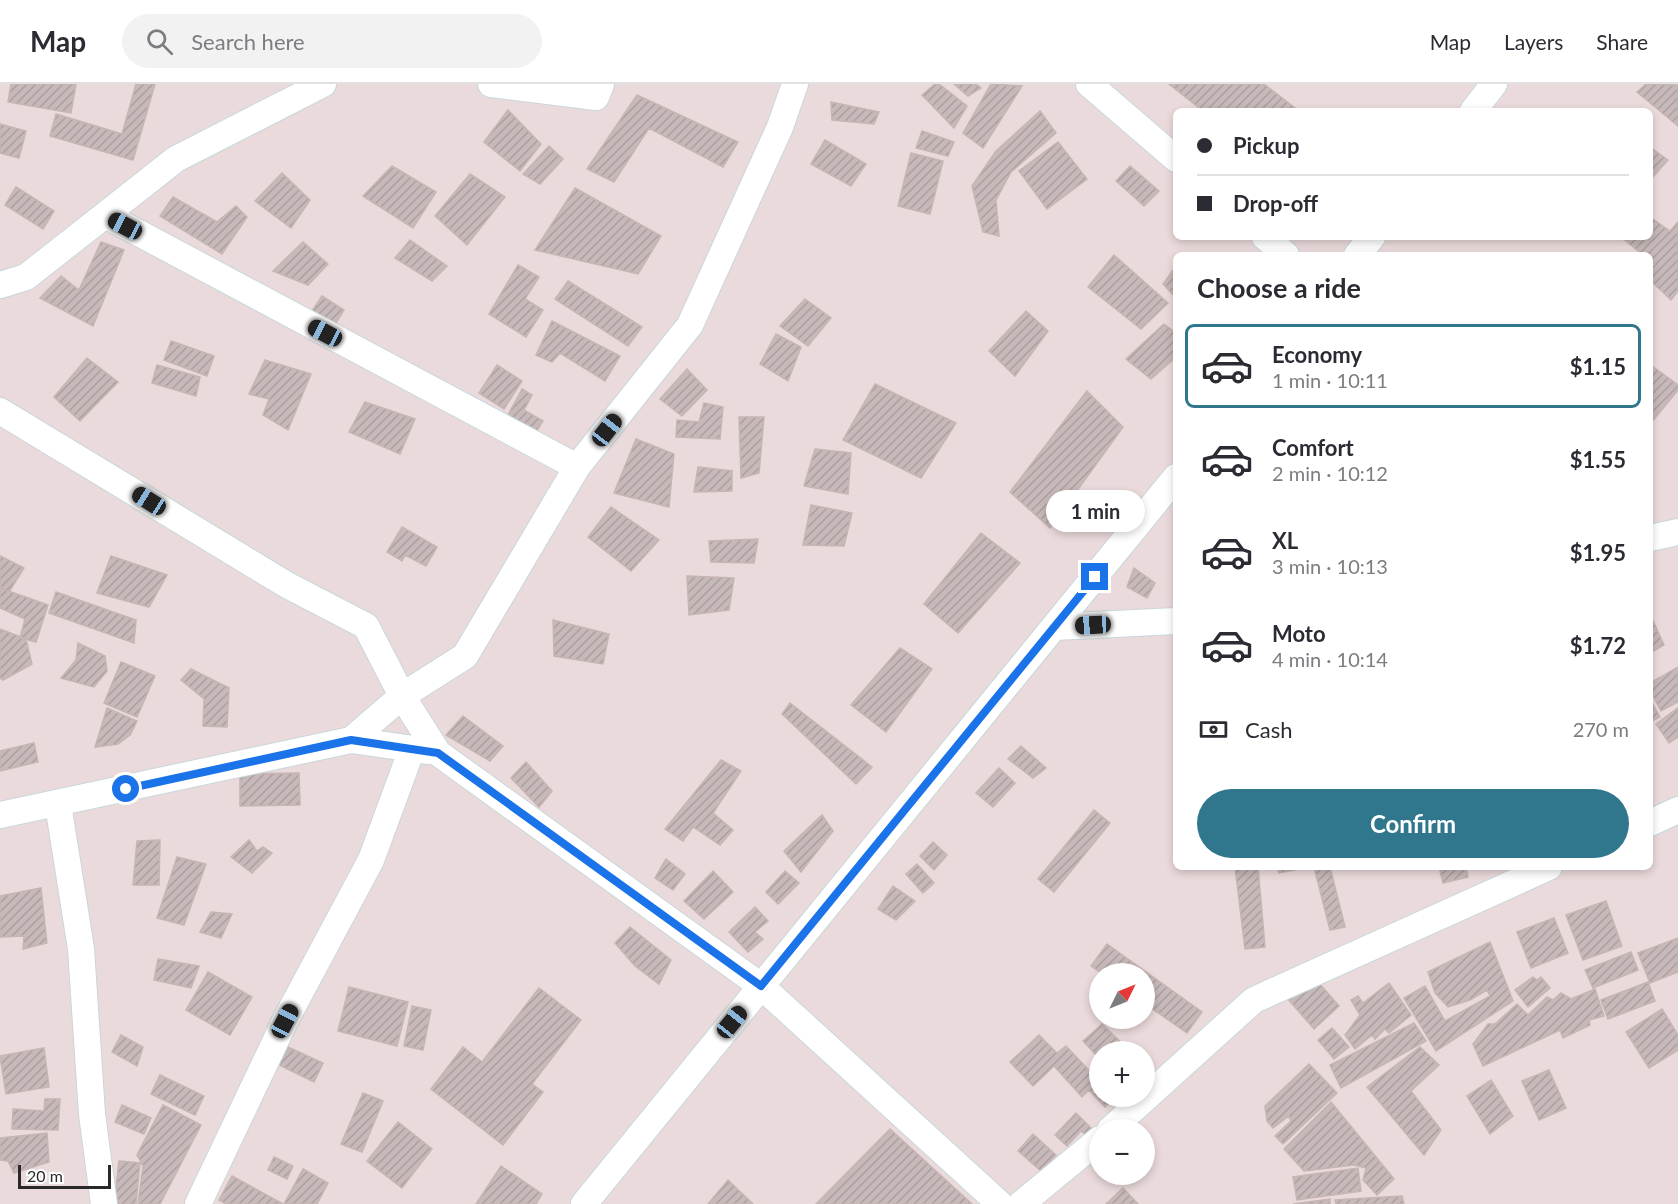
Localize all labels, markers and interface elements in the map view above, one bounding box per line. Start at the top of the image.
search box [122,14,542,68]
text: Map [30,24,86,58]
icon: search [143,25,176,58]
text: Search here [191,28,305,55]
text: Map [1430,29,1471,54]
text: Layers [1504,29,1563,54]
text: Share [1596,29,1648,54]
text: Pickup [1233,132,1299,159]
text: Drop-off [1233,190,1318,217]
car [105,210,145,242]
text: Choose a ride [1197,271,1361,304]
car [305,317,345,349]
icon: car [1200,339,1254,393]
text: Economy [1272,341,1362,368]
text: $1.15 [1570,353,1626,380]
text: 1 min · 10:11 [1272,368,1388,392]
car [589,410,625,450]
icon: car [1200,432,1254,486]
text: Comfort [1272,434,1354,461]
text: $1.55 [1570,446,1626,473]
text: 2 min · 10:12 [1272,461,1388,485]
car [129,484,169,518]
callout: 1 min [1046,490,1144,532]
text: 1 min [1071,499,1120,523]
icon: car [1200,525,1254,579]
text: XL [1272,527,1298,554]
text: $1.95 [1570,539,1626,566]
text: 3 min · 10:13 [1272,554,1388,578]
route end [1081,563,1108,590]
car [1075,615,1111,635]
icon: car [1200,618,1254,672]
text: Moto [1272,620,1326,647]
text: $1.72 [1570,632,1626,659]
text: 4 min · 10:14 [1272,647,1388,671]
icon: cash [1197,713,1230,746]
text: Cash [1245,716,1292,743]
text: 270 m [1573,717,1629,741]
route start [112,775,139,802]
button: Confirm [1197,789,1629,858]
north arrow [1089,963,1155,1029]
map controls [1089,963,1155,1185]
car [269,1001,301,1041]
car [714,1002,750,1042]
button: + [1089,1041,1155,1107]
button: − [1089,1119,1155,1185]
scale bar [18,1162,111,1190]
text: 20 m [27,1166,63,1185]

